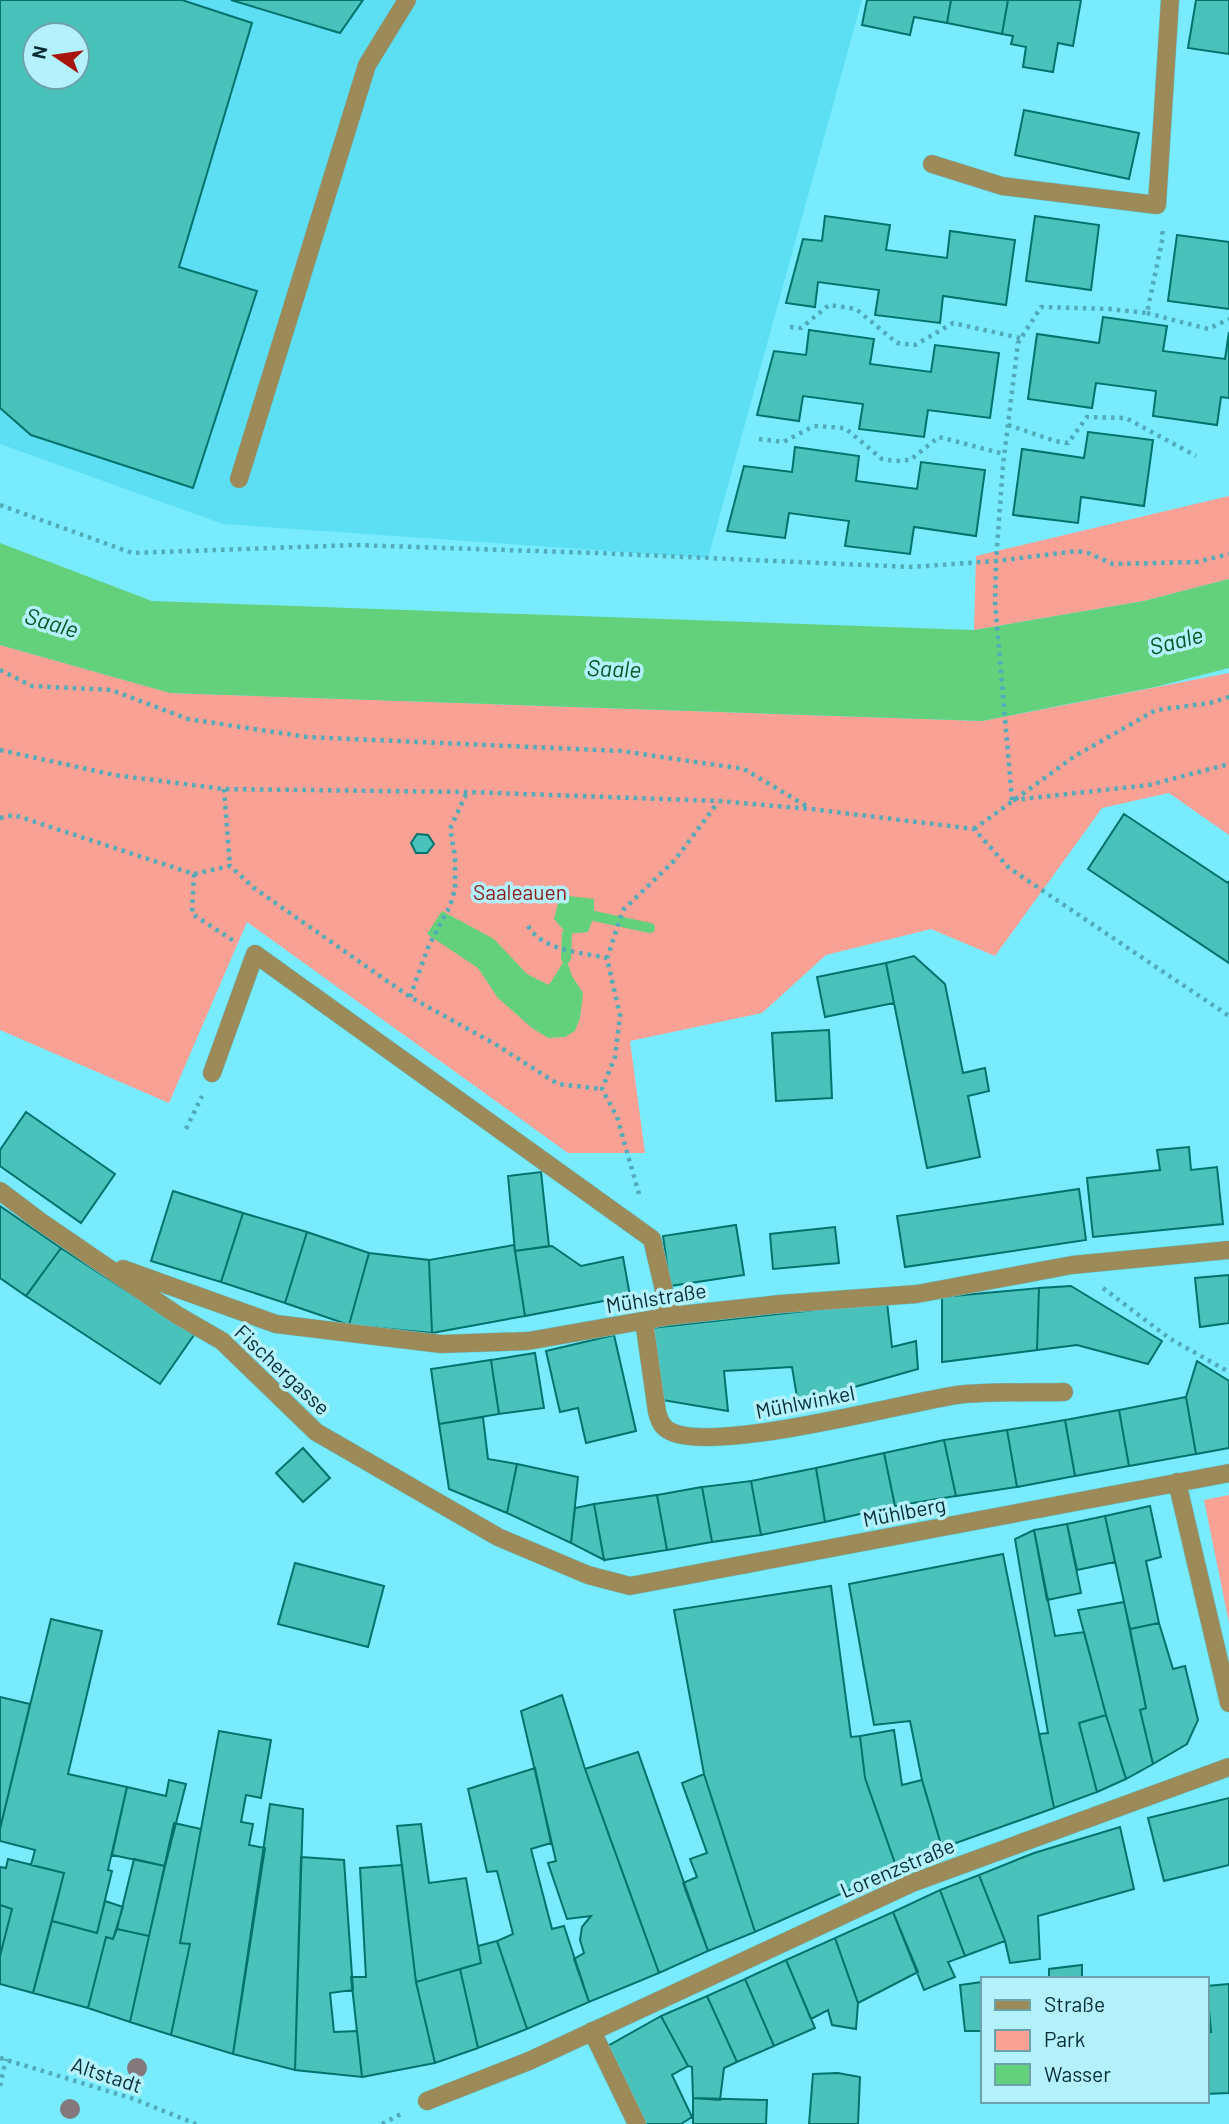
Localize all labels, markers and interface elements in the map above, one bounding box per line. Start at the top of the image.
north arrow [21,21,91,91]
text: N [26,43,52,61]
water label: Saale [22,601,82,643]
water label: Saale [1146,620,1206,660]
water label: Saale [586,653,642,683]
park label: Saaleauen [473,879,567,904]
street label: Mühlstraße [604,1277,708,1317]
street label: Fischergasse [230,1319,336,1419]
street label: Mühlwinkel [753,1379,857,1423]
street label: Mühlberg [861,1491,947,1531]
street label: Lorenzstraße [836,1832,958,1902]
legend [981,1977,1208,2103]
text: Straße [1044,1991,1105,2016]
text: Park [1044,2026,1085,2051]
street label: Altstadt [69,2051,145,2097]
text: Wasser [1044,2061,1111,2086]

